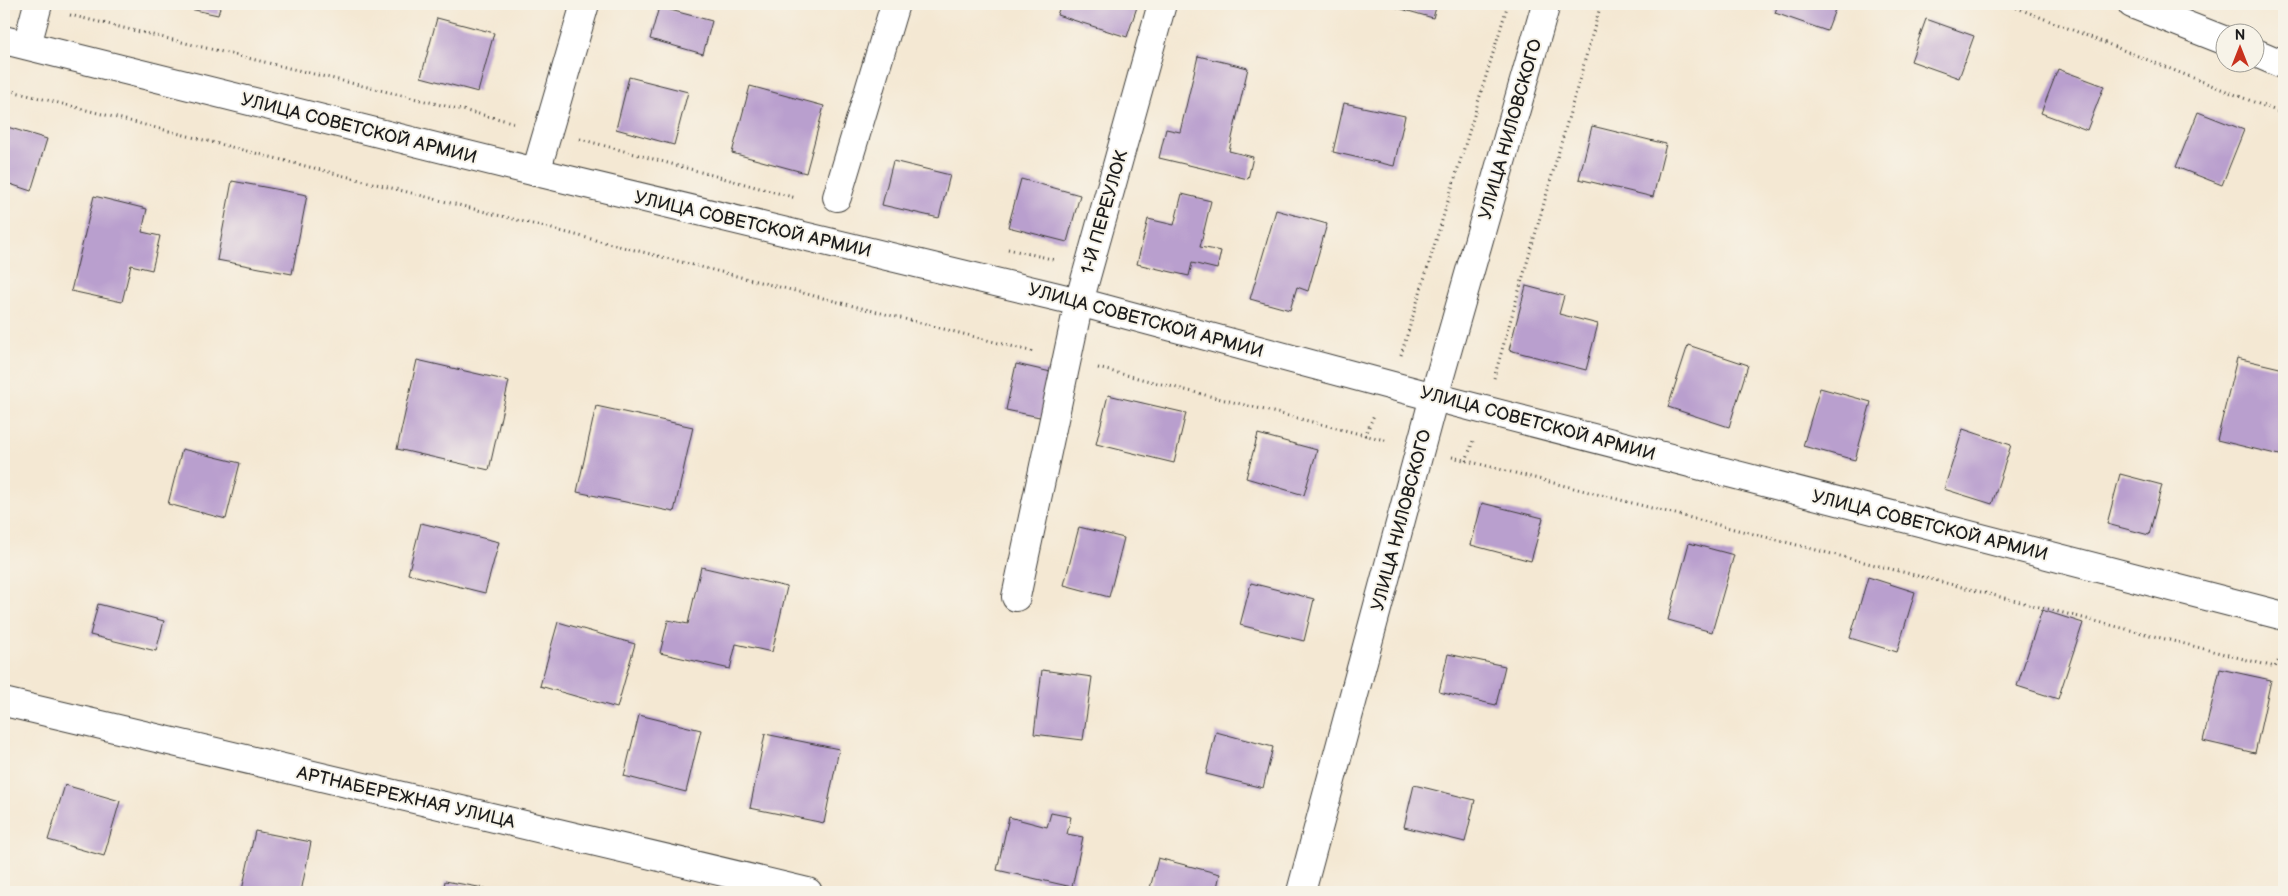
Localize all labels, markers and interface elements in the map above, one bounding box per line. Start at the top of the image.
north arrow [2216,22,2266,72]
text: N [2235,27,2245,44]
street label: УЛИЦА НИЛОВСКОГО [1475,36,1546,222]
street label: УЛИЦА СОВЕТСКОЙ АРМИИ [239,89,479,168]
street label: 1-Й ПЕРЕУЛОК [1077,147,1132,276]
street label: УЛИЦА СОВЕТСКОЙ АРМИИ [632,187,873,262]
street label: УЛИЦА СОВЕТСКОЙ АРМИИ [1026,279,1266,362]
street label: УЛИЦА СОВЕТСКОЙ АРМИИ [1418,382,1658,465]
street label: УЛИЦА НИЛОВСКОГО [1367,427,1436,613]
street label: УЛИЦА СОВЕТСКОЙ АРМИИ [1810,486,2050,565]
street label: АРТНАБЕРЕЖНАЯ УЛИЦА [294,762,517,833]

